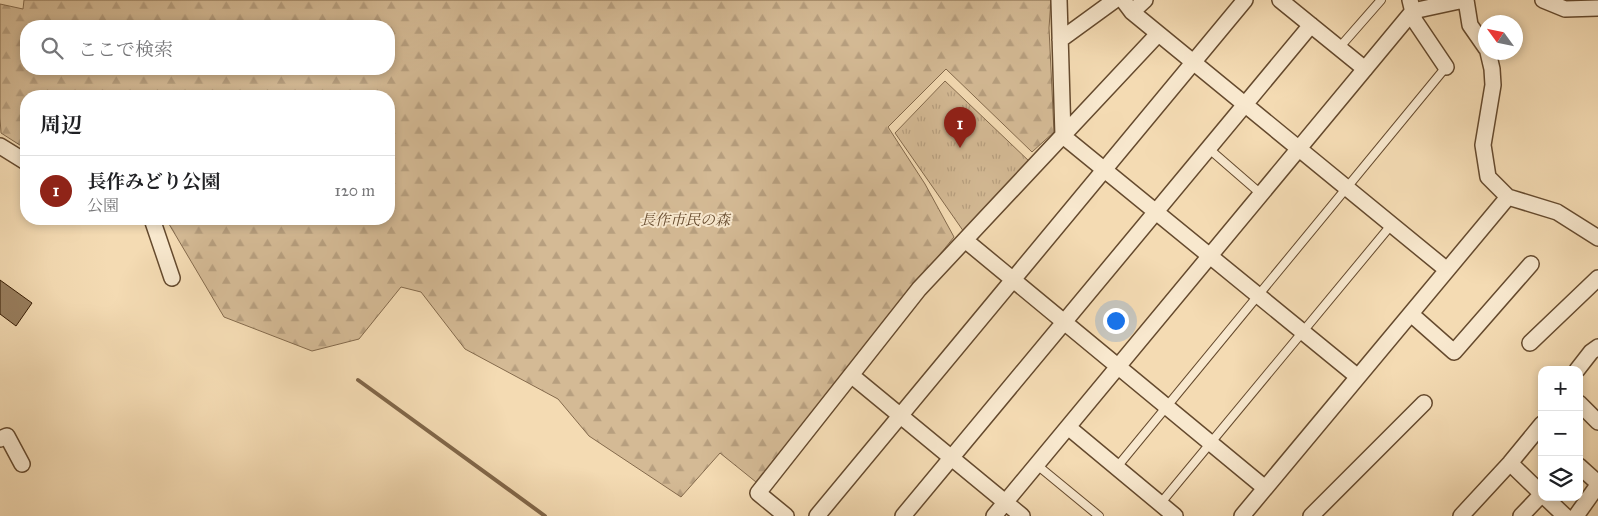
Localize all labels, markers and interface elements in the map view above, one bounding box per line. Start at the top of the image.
north arrow [1478,15,1523,60]
search box [20,20,395,75]
icon: search [38,34,66,62]
text: ここで検索 [78,38,173,61]
pin: 1 [944,107,976,148]
text: 周辺 [40,112,82,138]
text: 長作みどり公園 [87,170,220,193]
text: 1 [53,181,59,200]
text: 120 m [335,181,375,200]
text: 公園 [87,196,119,215]
park label: 長作市民の森 [640,211,732,229]
your location [1103,308,1129,334]
map controls [1538,366,1583,501]
button: + [1538,366,1583,411]
button: − [1538,411,1583,456]
button: layers [1538,456,1583,501]

